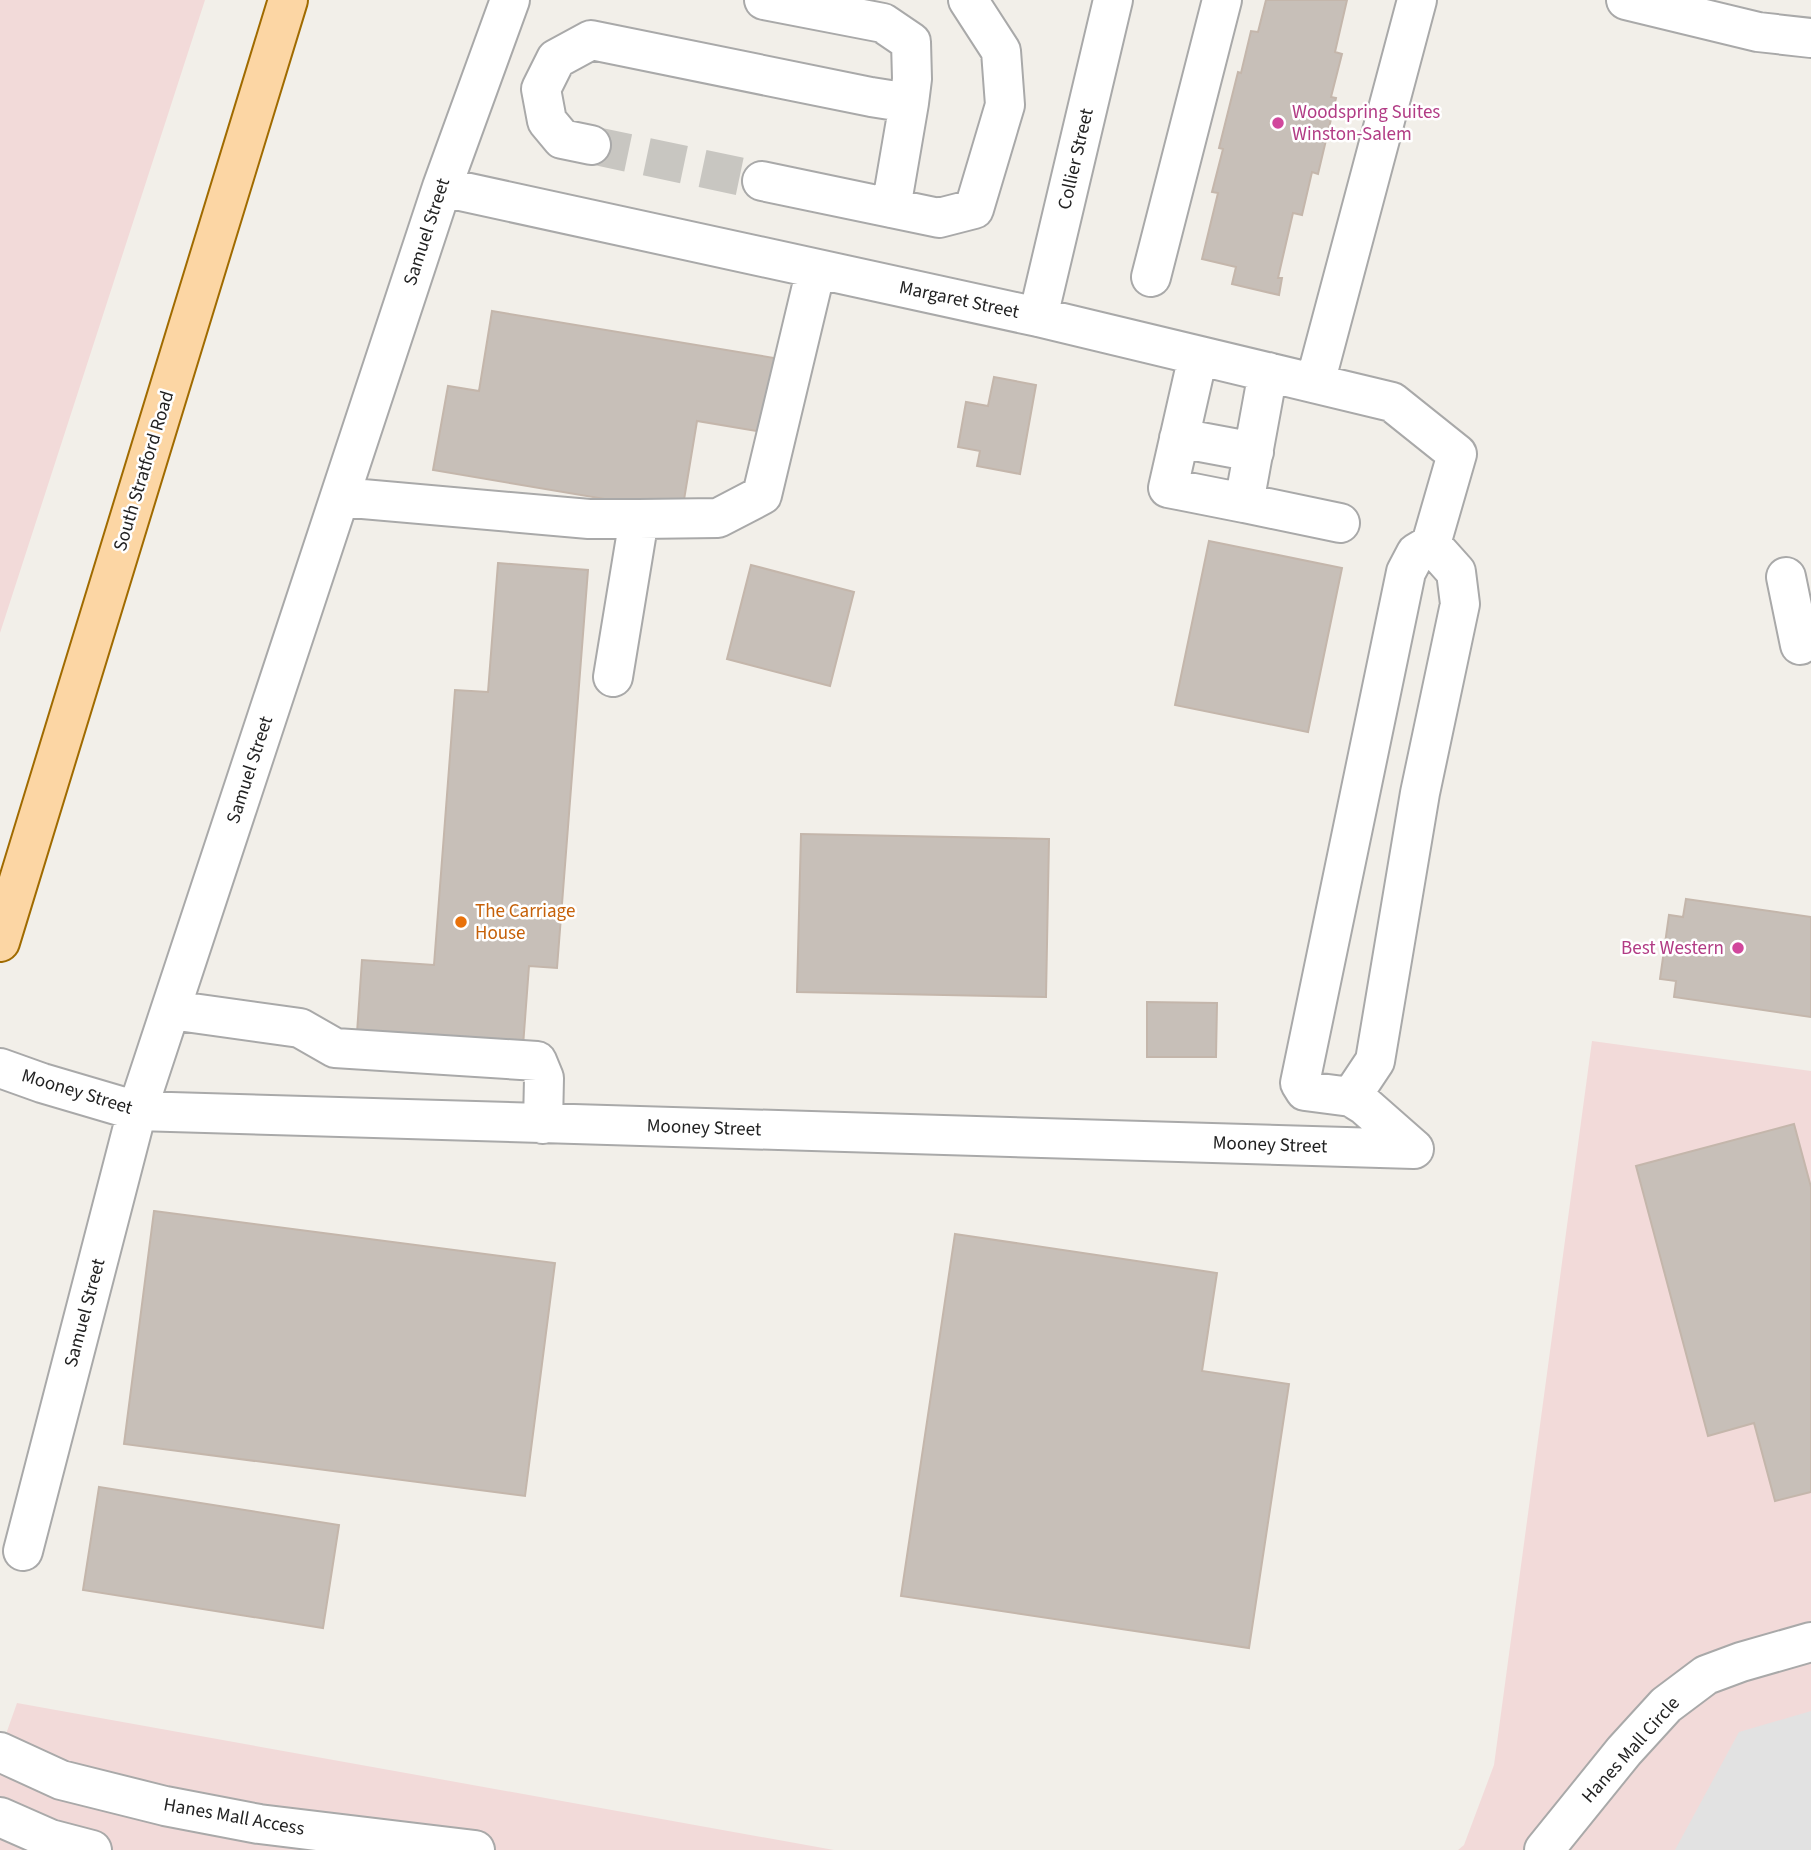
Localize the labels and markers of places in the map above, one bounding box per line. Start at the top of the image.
place label: Woodspring Suites Winston-Salem [1292,99,1440,148]
marker: Woodspring Suites Winston-Salem [1270,115,1286,131]
place label: The Carriage House [475,898,575,947]
marker: The Carriage House [453,914,469,930]
place label: Best Western [1621,935,1724,962]
marker: Best Western [1730,940,1746,956]

